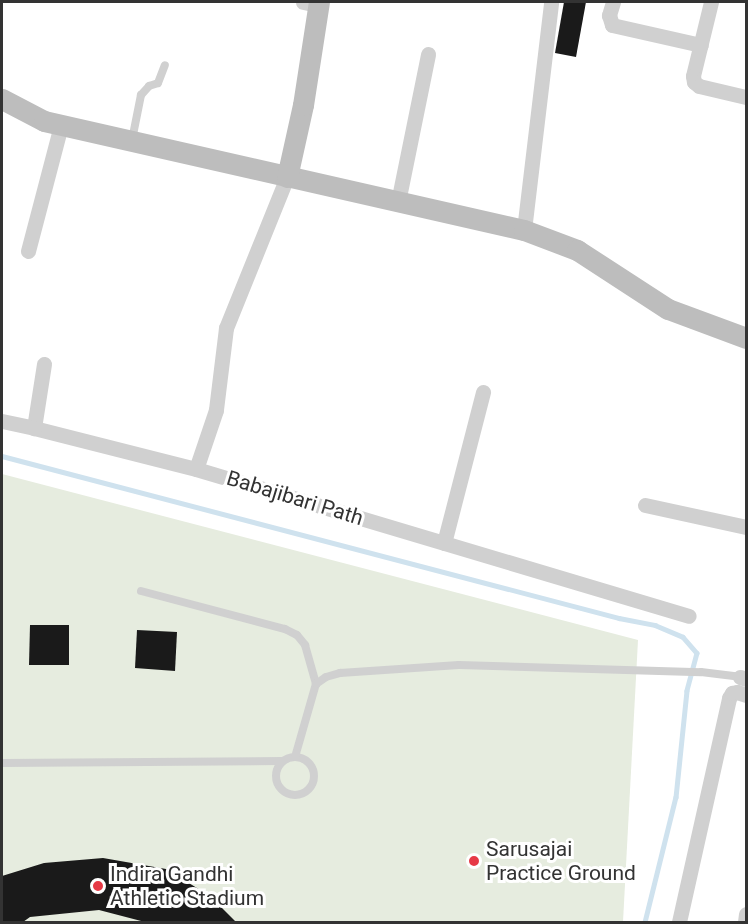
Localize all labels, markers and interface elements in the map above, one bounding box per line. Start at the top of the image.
street label: Babajibari Path [224,465,366,531]
place label: Sarusajai Practice Ground [486,836,636,886]
marker: Sarusajai Practice Ground [467,854,481,868]
place label: Indira Gandhi Athletic Stadium [110,861,264,911]
marker: Indira Gandhi Athletic Stadium [91,879,105,893]

